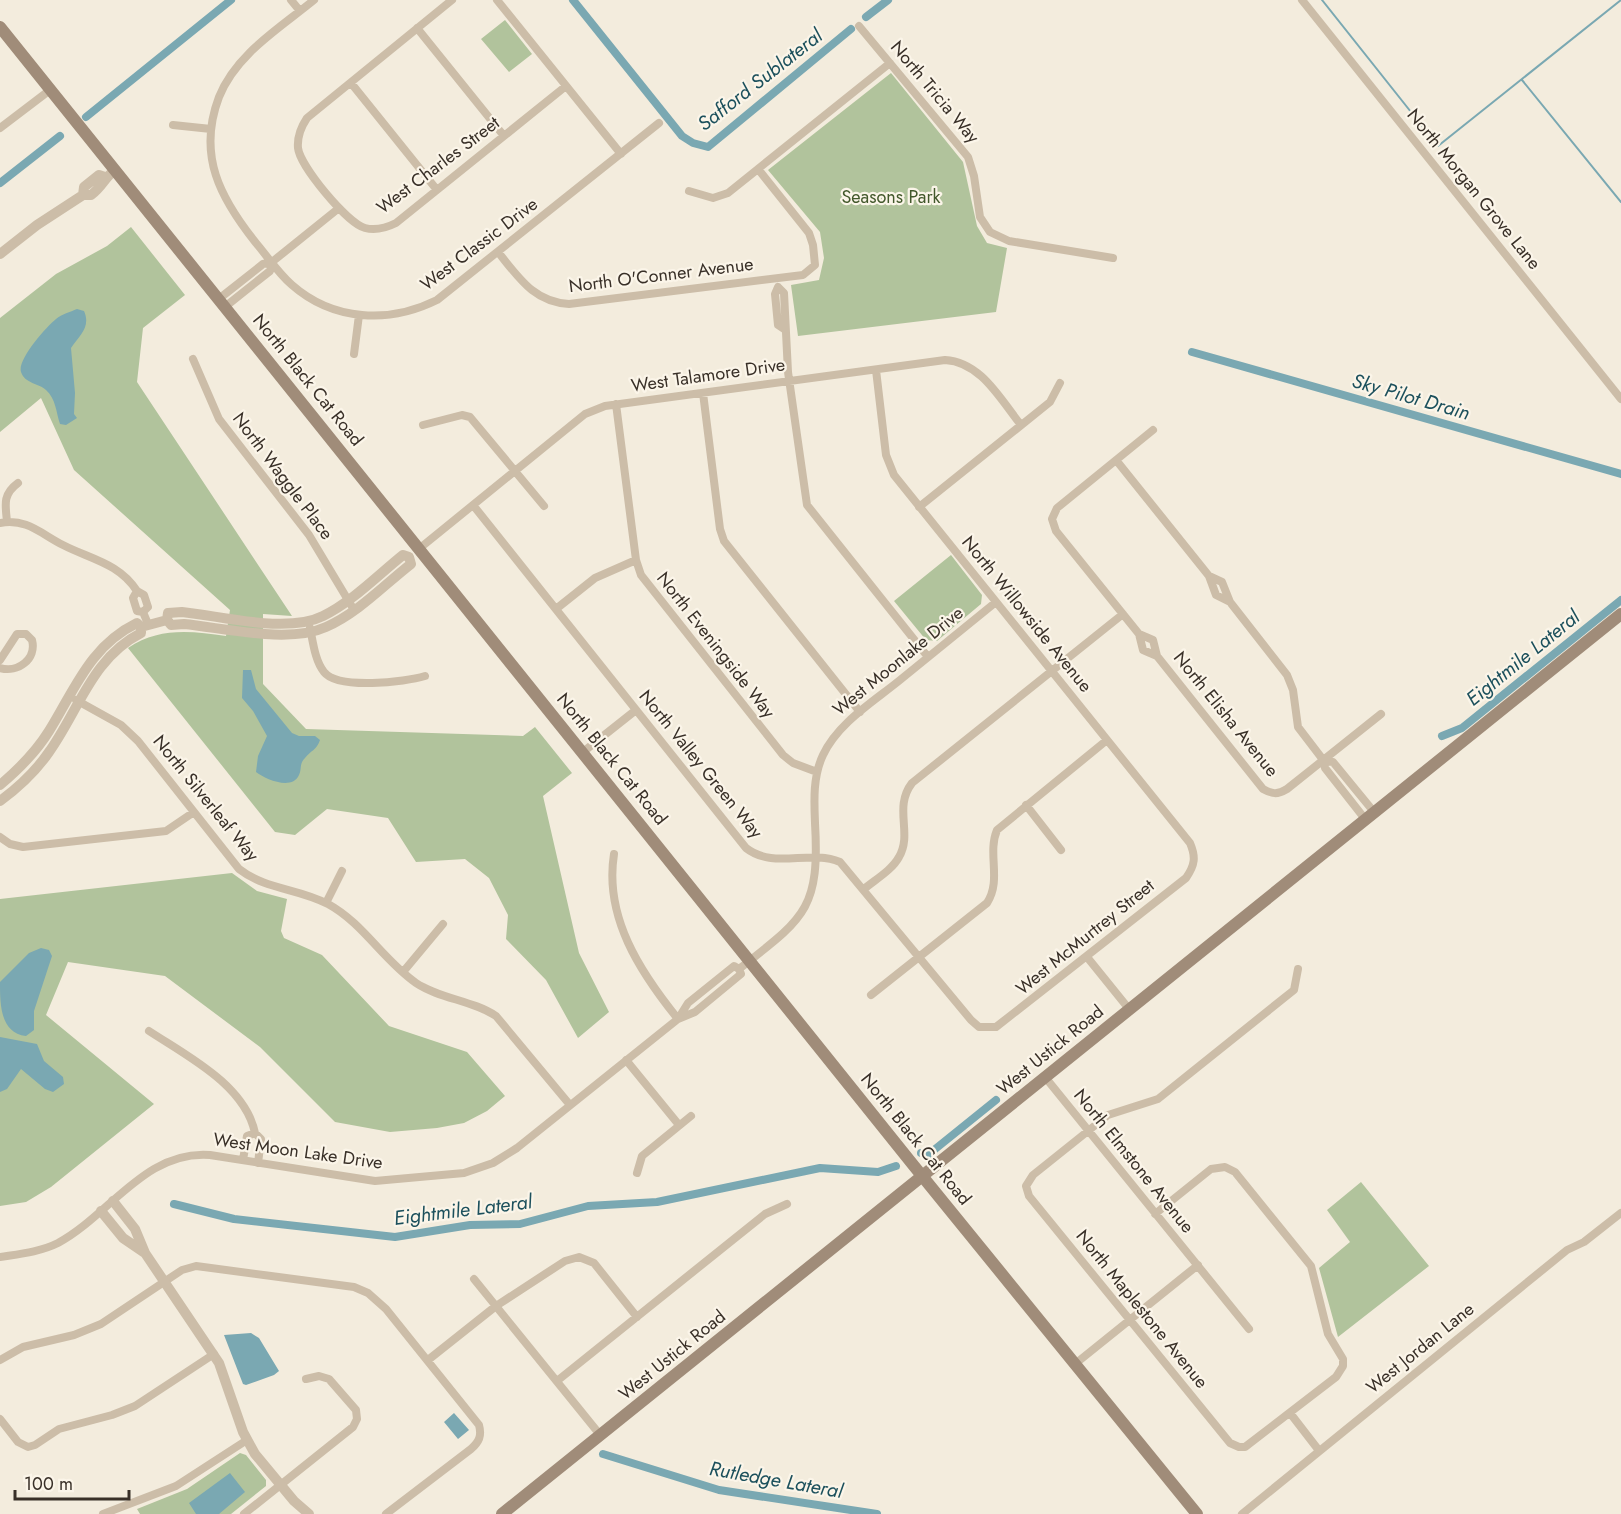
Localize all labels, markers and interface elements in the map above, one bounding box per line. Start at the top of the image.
water label: Safford Sublateral [691,21,830,138]
street label: North Tricia Way [884,35,986,149]
street label: North Morgan Grove Lane [1401,103,1547,275]
street label: West Charles Street [371,110,506,220]
park label: Seasons Park [841,184,941,210]
street label: West Classic Drive [415,191,543,297]
street label: North O'Conner Avenue [567,251,755,299]
street label: North Black Cat Road [246,308,370,452]
street label: West Talamore Drive [629,351,787,399]
water label: Sky Pilot Drain [1349,366,1473,428]
street label: North Waggle Place [226,407,340,545]
street label: North Willowside Avenue [956,530,1098,698]
street label: North Eveningside Way [651,566,781,724]
street label: West Moonlake Drive [827,600,969,722]
water label: Eightmile Lateral [1460,602,1587,713]
street label: North Elisha Avenue [1167,646,1285,782]
street label: North Valley Green Way [633,684,769,844]
street label: North Black Cat Road [550,687,674,831]
street label: North Silverleaf Way [147,729,265,867]
street label: West McMurtrey Street [1010,873,1160,1001]
street label: West Ustick Road [991,999,1109,1101]
street label: North Black Cat Road [854,1067,978,1211]
street label: North Elmstone Avenue [1068,1083,1200,1239]
street label: West Moon Lake Drive [212,1126,384,1176]
water label: Eightmile Lateral [392,1187,535,1233]
street label: North Maplestone Avenue [1070,1224,1214,1394]
street label: West Jordan Lane [1360,1296,1480,1400]
street label: West Ustick Road [613,1304,731,1406]
water label: Rutledge Lateral [707,1454,846,1506]
scale bar [15,1463,129,1501]
text: 100 m [24,1471,73,1497]

